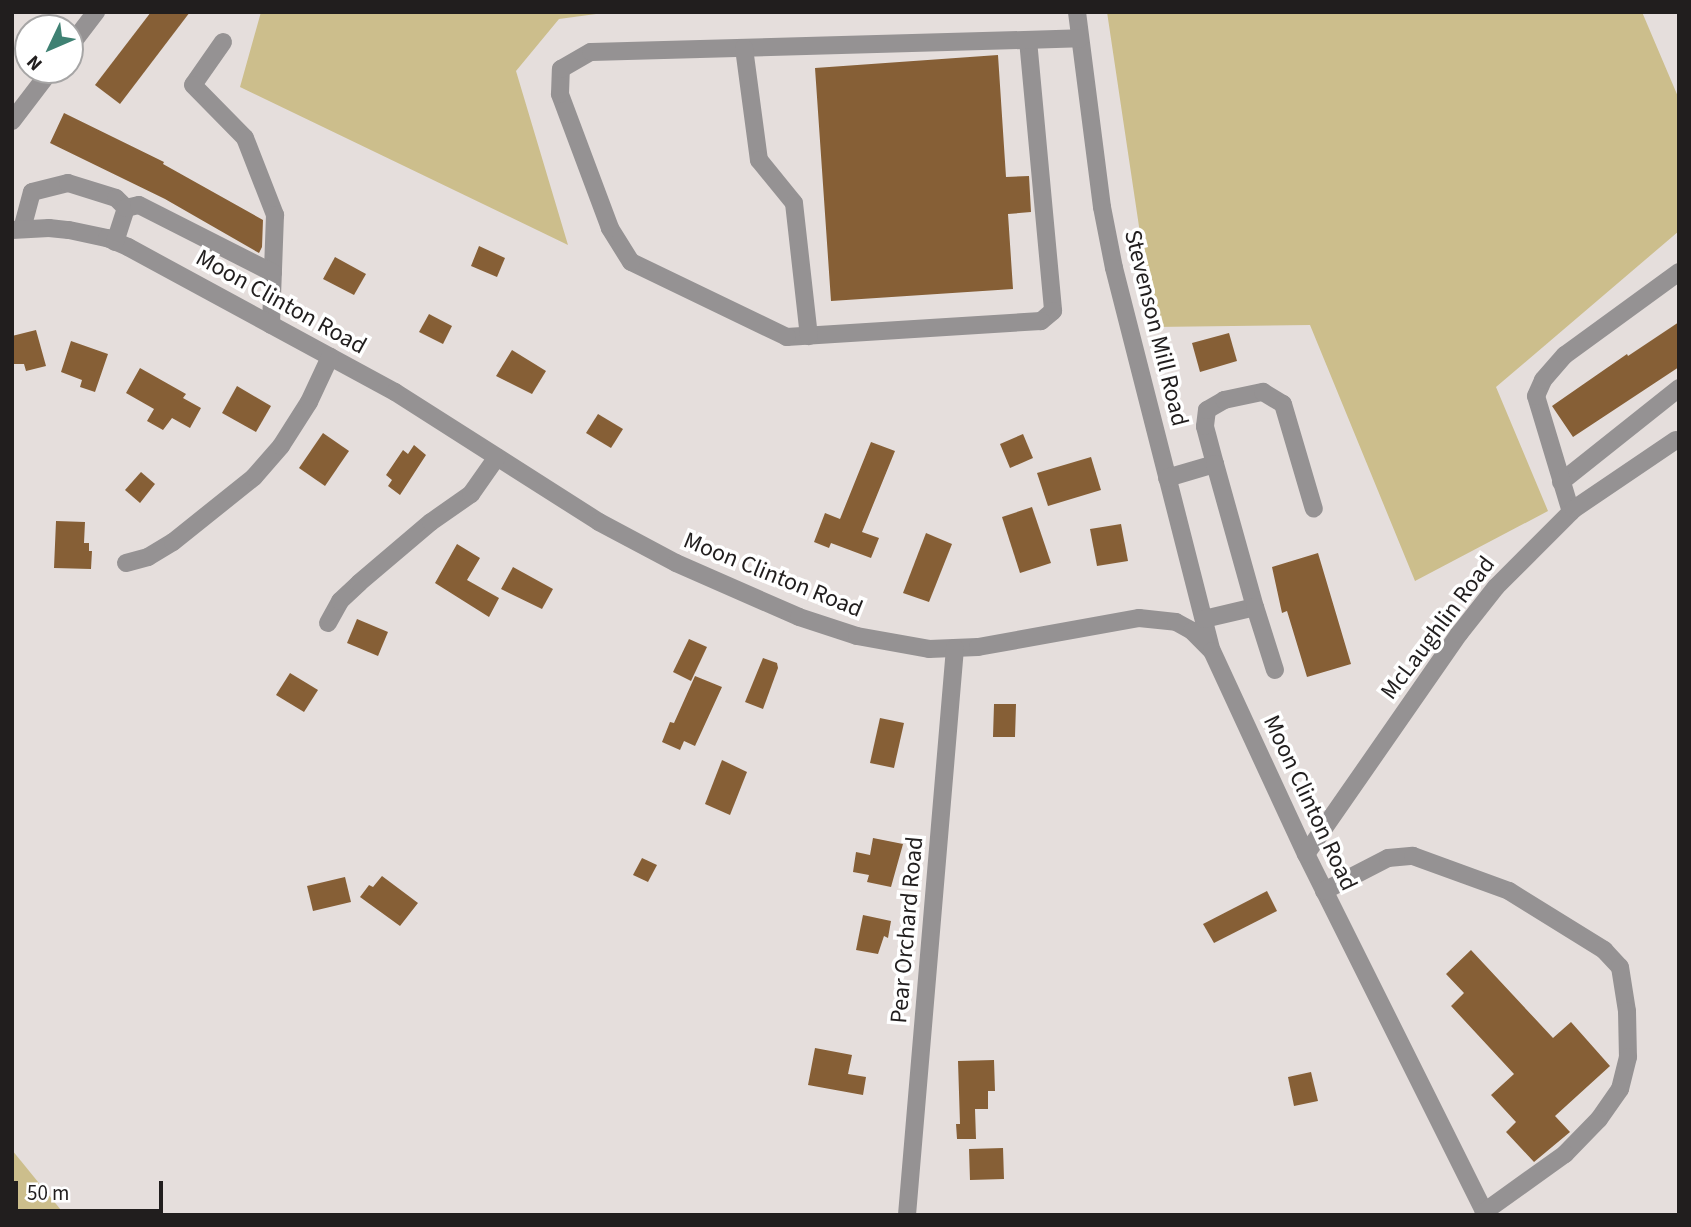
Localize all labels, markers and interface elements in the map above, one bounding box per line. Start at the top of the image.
north arrow [14,14,84,84]
text: N [21,49,49,76]
street label: Stevenson Mill Road [1118,227,1194,429]
street label: Moon Clinton Road [191,243,371,361]
street label: Moon Clinton Road [679,526,867,624]
street label: McLaughlin Road [1375,551,1501,705]
street label: Moon Clinton Road [1257,711,1363,895]
street label: Pear Orchard Road [884,835,930,1025]
scale bar [18,1168,166,1212]
text: 50 m [27,1178,69,1208]

